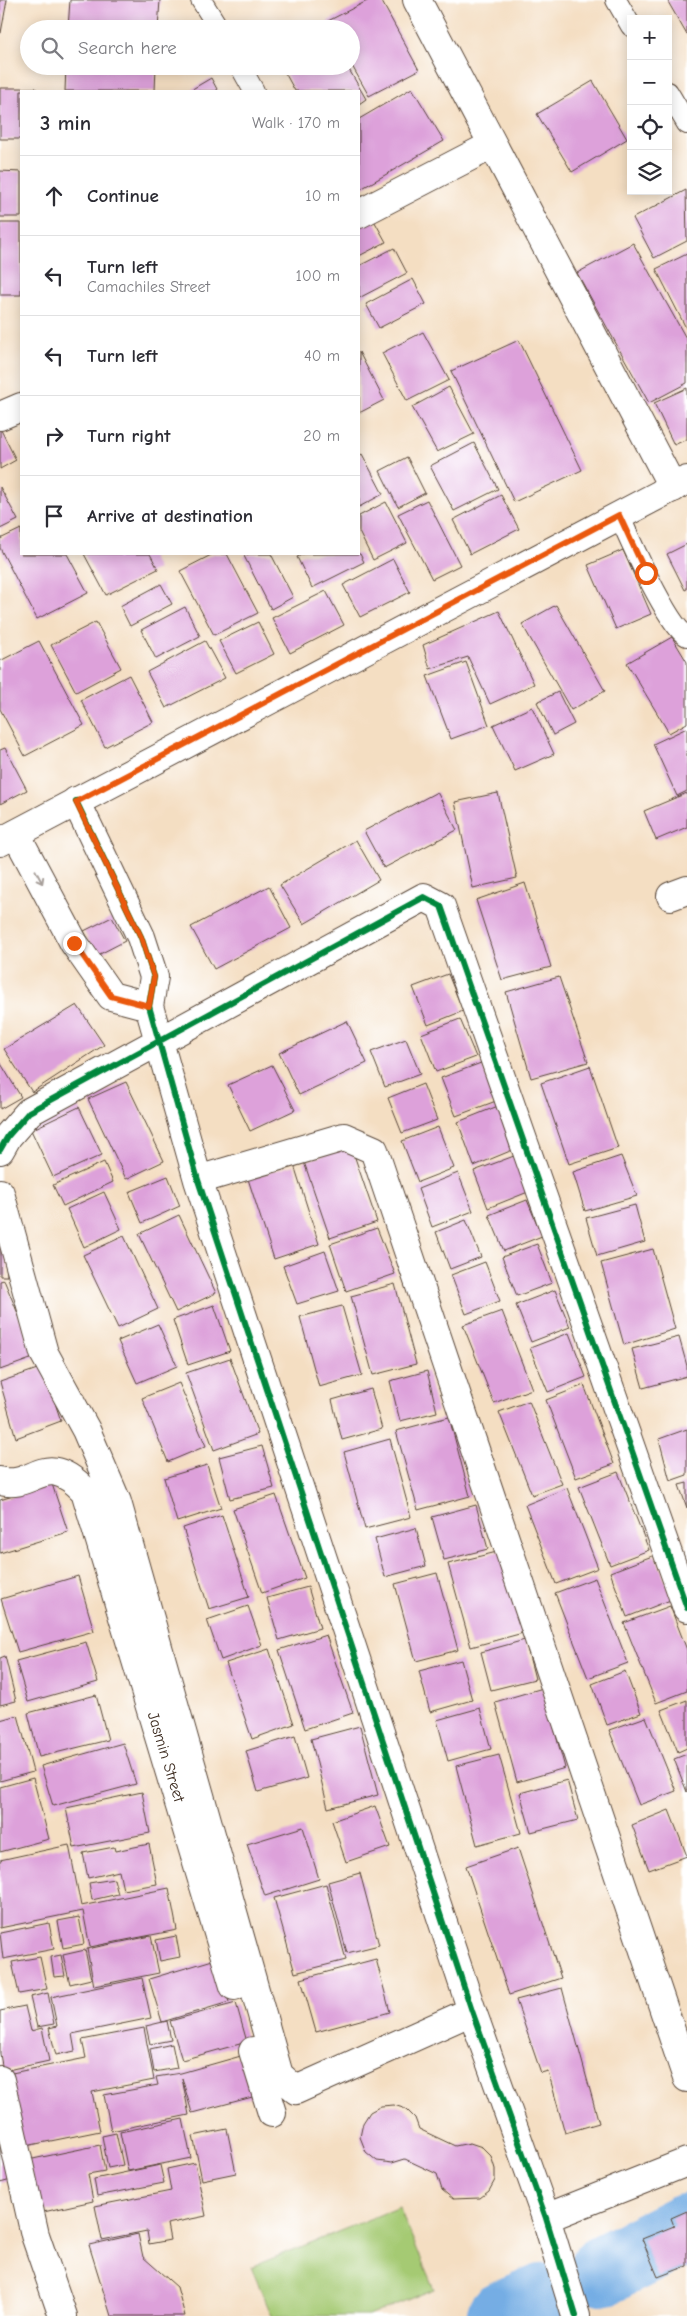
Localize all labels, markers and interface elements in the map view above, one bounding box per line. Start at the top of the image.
map controls [627,15,672,195]
button: + [627,15,672,60]
search box [20,20,360,75]
icon: search [38,34,66,62]
text: Search here [78,37,177,59]
button: − [627,60,672,105]
button: locate [627,105,672,150]
text: 3 min [40,111,91,135]
text: Walk · 170 m [252,114,340,132]
button: layers [627,150,672,195]
icon: ahead [40,182,68,210]
text: Continue [87,185,159,207]
text: 10 m [305,187,340,205]
text: Turn left [87,256,158,278]
icon: left [40,262,68,290]
text: 100 m [296,267,340,285]
text: Camachiles Street [87,278,210,296]
icon: left [40,342,68,370]
text: Turn left [87,345,158,367]
text: 40 m [304,347,340,365]
icon: right [40,422,68,450]
text: Turn right [87,425,171,447]
text: 20 m [303,427,340,445]
icon: arrive [40,502,68,530]
text: Arrive at destination [87,505,253,527]
route start [635,562,658,585]
one-way arrow [34,869,44,883]
route end [63,932,86,955]
street label: Jasmin Street [144,1710,188,1805]

